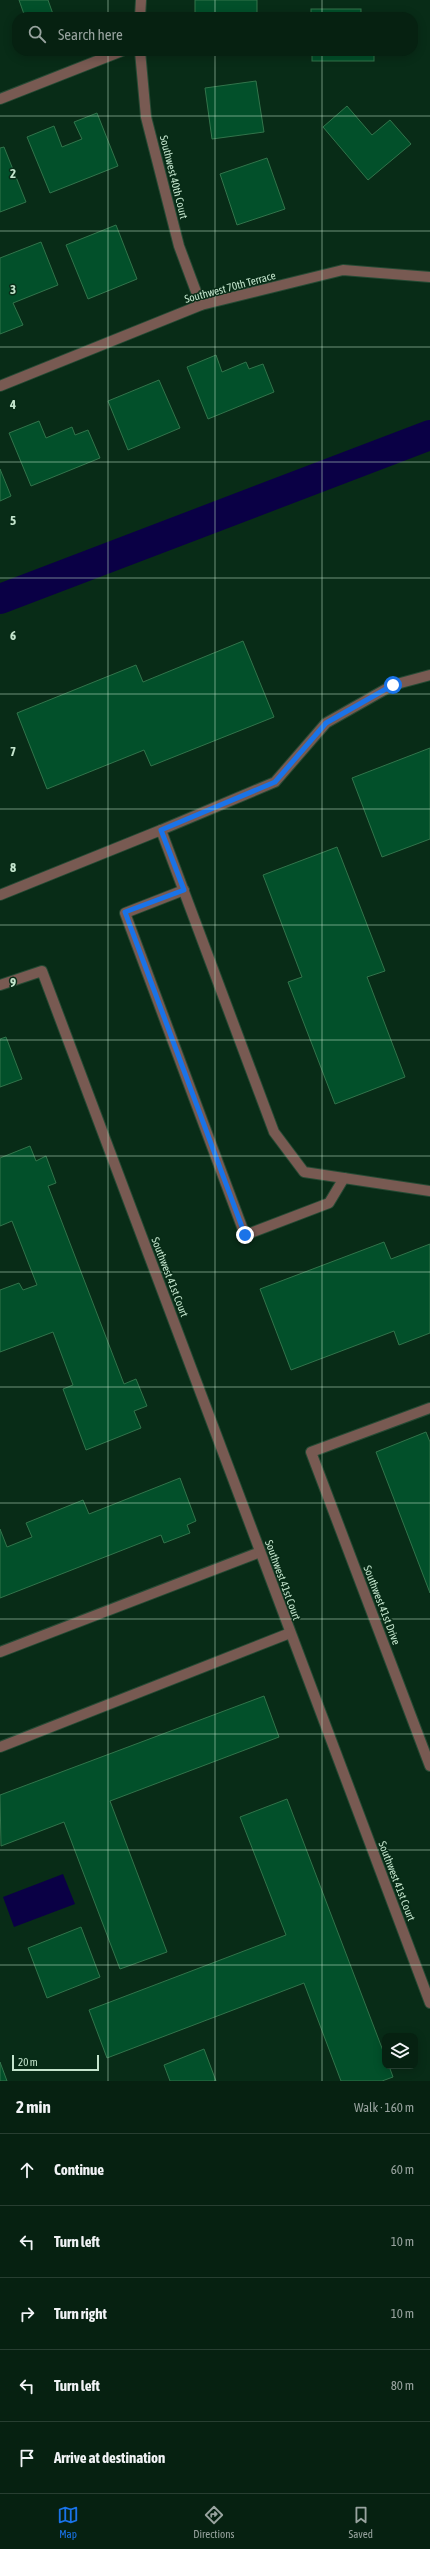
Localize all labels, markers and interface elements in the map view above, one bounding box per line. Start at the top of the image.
search box [12,12,418,56]
icon: search [26,23,48,45]
text: Search here [58,26,123,43]
street label: Southwest 40th Court [158,134,190,220]
text: 2 [10,166,16,181]
street label: Southwest 70th Terrace [183,269,277,305]
text: 3 [10,282,16,297]
text: 4 [9,397,16,412]
text: 5 [10,513,16,528]
text: 6 [10,628,16,643]
route start [384,676,402,694]
text: 7 [10,744,16,759]
text: 8 [10,860,16,875]
text: 9 [10,975,16,990]
route end [236,1226,254,1244]
street label: Southwest 41st Court [149,1236,191,1318]
street label: Southwest 41st Court [263,1538,303,1622]
street label: Southwest 41st Drive [361,1564,403,1646]
street label: Southwest 41st Court [376,1840,418,1922]
map controls [382,2033,418,2069]
button: layers [382,2033,418,2069]
scale bar [12,2053,99,2072]
text: 20 m [18,2056,38,2068]
text: 2 min [16,2097,51,2117]
text: Walk · 160 m [354,2100,414,2115]
icon: ahead [16,2159,38,2181]
text: Continue [54,2161,104,2178]
text: 60 m [391,2162,414,2177]
icon: left [16,2231,38,2253]
text: Turn left [54,2233,100,2250]
text: 10 m [391,2234,414,2249]
icon: right [16,2303,38,2325]
text: Turn right [54,2305,107,2322]
text: 10 m [391,2306,414,2321]
icon: left [16,2375,38,2397]
text: Turn left [54,2377,100,2394]
text: 80 m [391,2378,414,2393]
icon: arrive [16,2447,38,2469]
text: Arrive at destination [54,2449,165,2466]
tab: Map [57,2504,79,2540]
tab: Directions [193,2504,234,2540]
tab: Saved [349,2504,373,2540]

